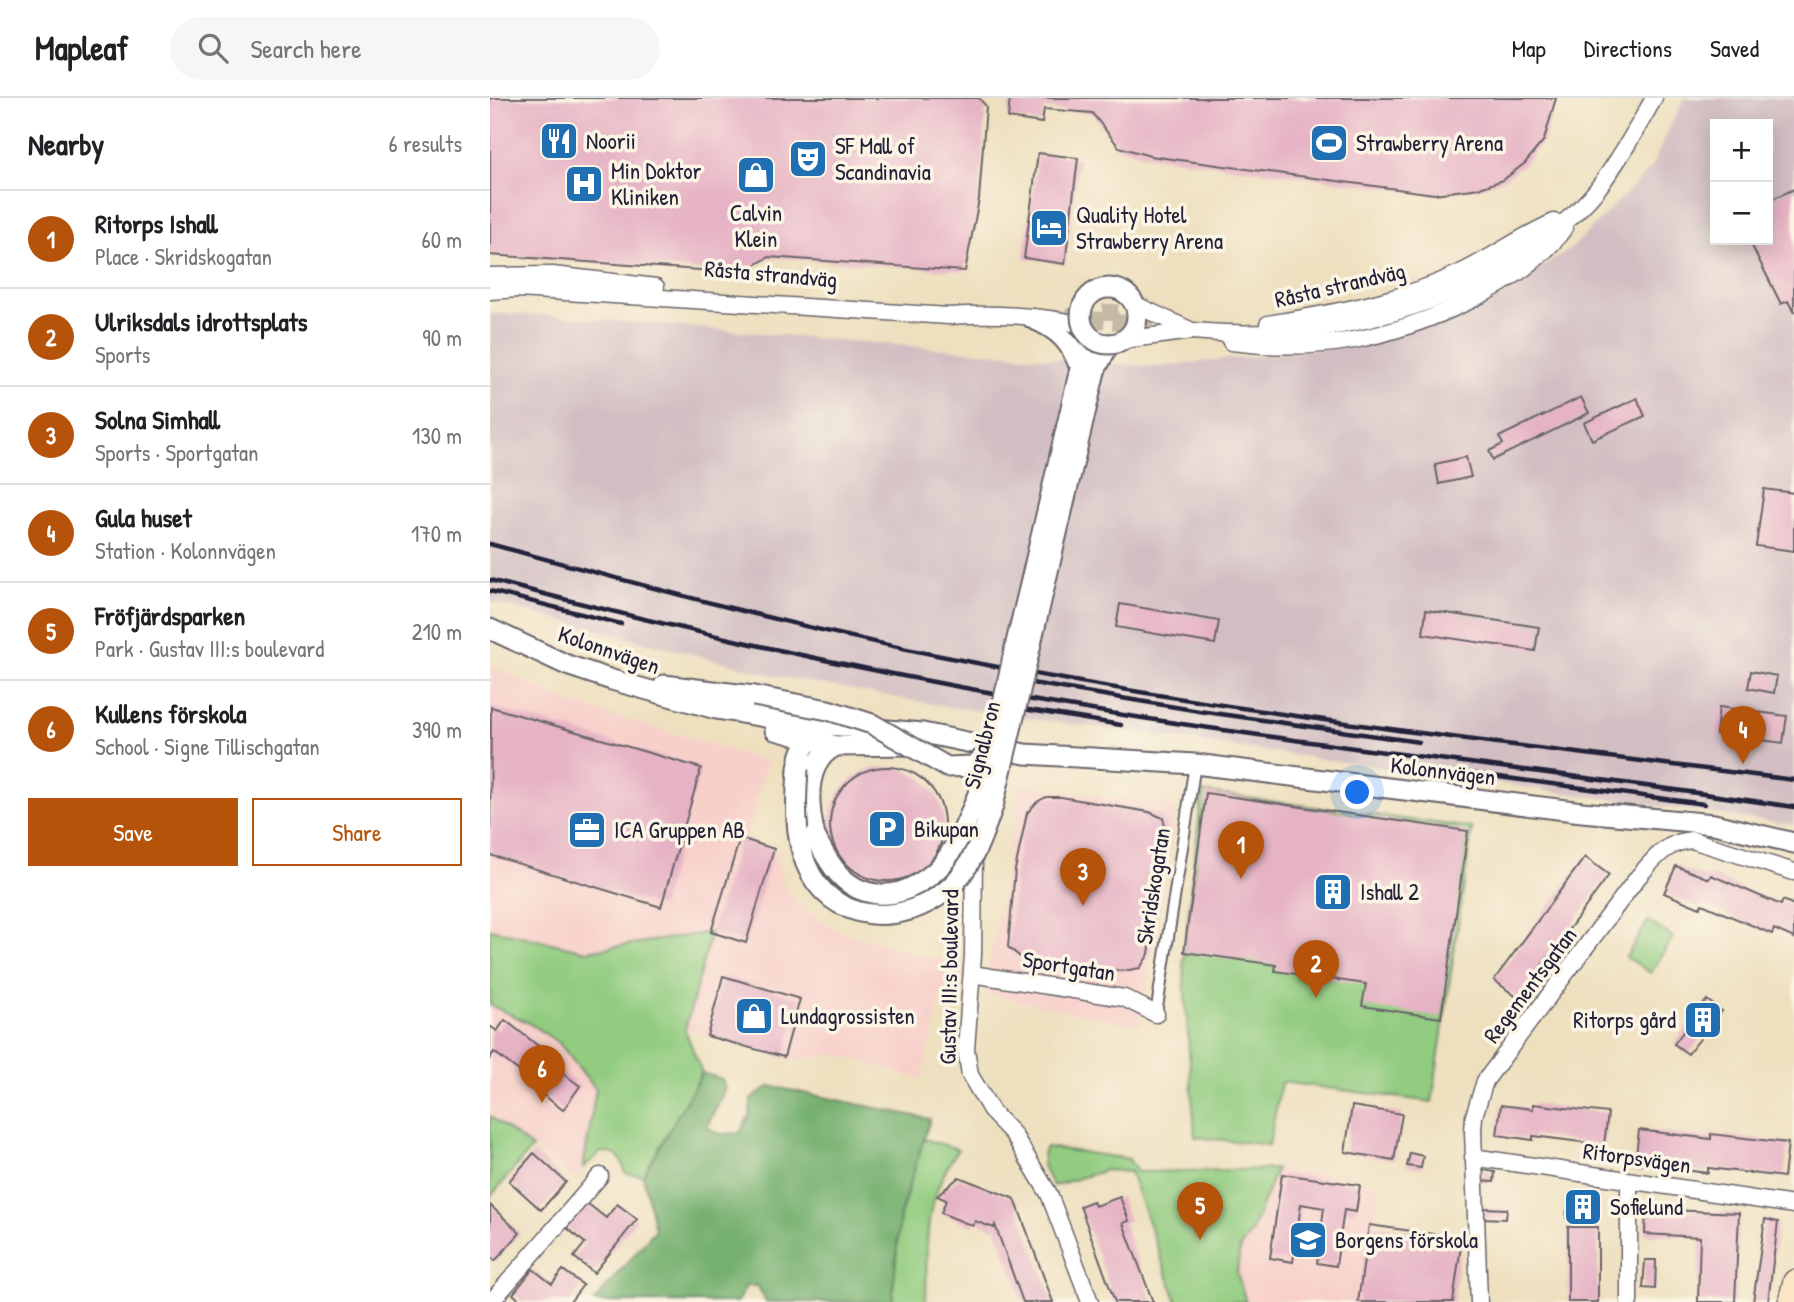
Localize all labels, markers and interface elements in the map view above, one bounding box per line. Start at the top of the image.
search box [170,17,660,80]
text: Mapleaf [35,26,128,70]
icon: search [194,29,232,67]
text: Search here [250,31,362,66]
text: Map [1512,32,1546,64]
text: Directions [1584,32,1672,64]
text: Saved [1710,32,1759,64]
map controls [1710,119,1773,245]
button: + [1710,119,1773,182]
restaurant icon: Noorii [538,120,580,162]
sports icon: Strawberry Arena [1308,122,1350,164]
text: Nearby [28,124,104,164]
place label: Noorii [586,125,636,156]
place label: Strawberry Arena [1356,127,1503,158]
text: 6 results [389,128,462,159]
place label: SF Mall of Scandinavia [835,130,931,187]
theatre icon: SF Mall of Scandinavia [787,138,829,180]
shop icon: Calvin Klein [735,154,777,196]
place label: Min Doktor Kliniken [611,155,701,212]
hospital icon: Min Doktor Kliniken [563,163,605,205]
button: − [1710,182,1773,245]
place label: Calvin Klein [730,197,782,254]
place label: Quality Hotel Strawberry Arena [1076,199,1223,256]
text: Ritorps Ishall [95,206,218,241]
hotel icon: Quality Hotel Strawberry Arena [1028,207,1070,249]
text: 1 [47,224,55,255]
text: 60 m [422,224,462,255]
text: Place · Skridskogatan [95,241,272,272]
street label: Råsta strandväg [703,252,839,295]
street label: Råsta strandväg [1272,254,1408,315]
text: Ulriksdals idrottsplats [95,304,308,339]
text: 2 [46,322,56,353]
text: 90 m [422,322,462,353]
text: Sports [95,339,150,370]
text: Solna Simhall [95,402,220,437]
text: 3 [46,420,56,451]
text: 130 m [412,420,462,451]
text: Sports · Sportgatan [95,437,258,468]
text: Gula huset [95,500,192,535]
text: 4 [47,518,55,549]
text: 170 m [411,518,462,549]
text: Station · Kolonnvägen [95,535,276,566]
text: Fröfjärdsparken [95,598,245,633]
text: 5 [46,616,56,647]
text: 210 m [412,616,462,647]
street label: Kolonnvägen [554,618,664,681]
text: Park · Gustav III:s boulevard [95,633,324,664]
text: Kullens förskola [95,696,247,731]
street label: Signalbron [956,698,1007,792]
pin: 4 [1720,706,1766,764]
text: 6 [46,714,56,745]
text: 390 m [412,714,462,745]
text: School · Signe Tillischgatan [95,731,320,762]
street label: Kolonnvägen [1389,749,1497,792]
your location [1340,775,1374,809]
button: Save [28,798,238,866]
button: Share [252,798,462,866]
parking icon: Bikupan [866,808,908,850]
office icon: ICA Gruppen AB [566,809,608,851]
place label: Bikupan [914,813,979,844]
place label: ICA Gruppen AB [614,814,745,845]
pin: 1 [1218,821,1264,879]
street label: Skridskogatan [1128,826,1177,946]
pin: 3 [1060,848,1106,906]
building icon: Ishall 2 [1312,871,1354,913]
place label: Ishall 2 [1360,876,1419,907]
street label: Gustav III:s boulevard [931,889,966,1065]
street label: Regementsgatan [1476,920,1583,1049]
pin: 2 [1293,940,1339,998]
street label: Sportgatan [1021,943,1117,988]
shop icon: Lundagrossisten [733,995,775,1037]
building icon: Ritorps gård [1682,999,1724,1041]
place label: Lundagrossisten [781,1000,915,1031]
place label: Ritorps gård [1573,1004,1676,1035]
pin: 6 [519,1045,565,1103]
street label: Ritorpsvägen [1581,1135,1693,1180]
pin: 5 [1177,1182,1223,1240]
building icon: Sofielund [1562,1186,1604,1228]
place label: Sofielund [1610,1191,1683,1222]
school or university icon: Borgens förskola [1287,1219,1329,1261]
place label: Borgens förskola [1335,1224,1478,1255]

